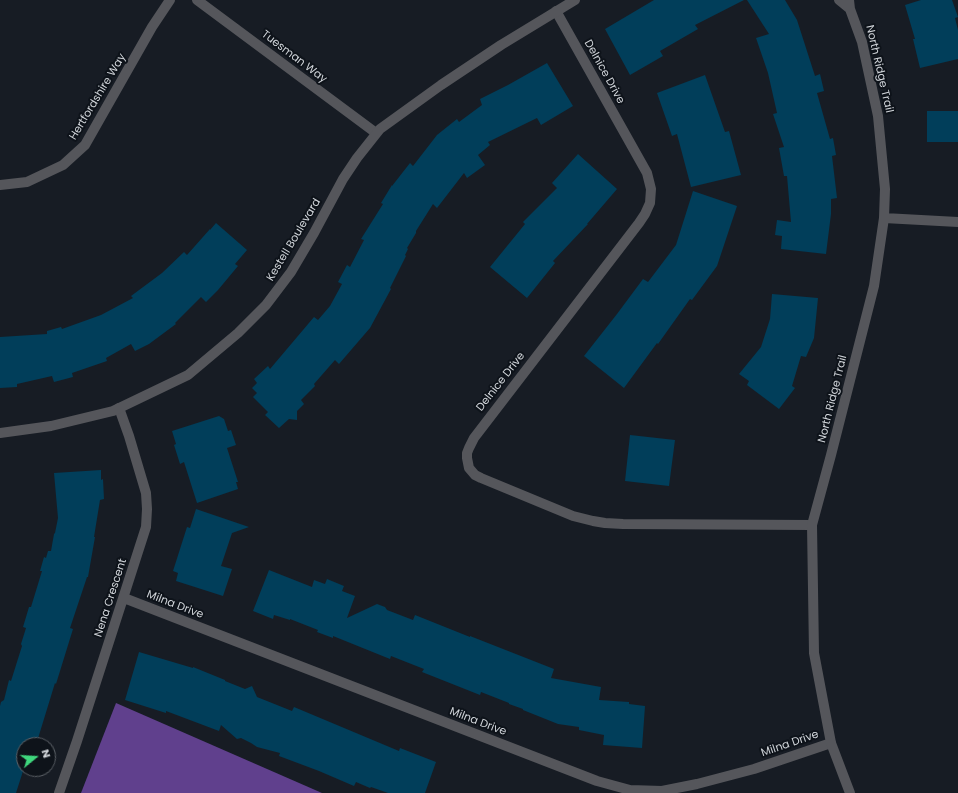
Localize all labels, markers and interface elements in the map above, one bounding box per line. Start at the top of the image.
street label: North Ridge Trail [862,24,896,114]
street label: Tuesman Way [259,28,329,86]
street label: Delnice Drive [581,38,627,106]
street label: Hertfordshire Way [67,51,129,143]
street label: Kestell Boulevard [264,196,324,284]
street label: Delnice Drive [474,350,528,414]
street label: North Ridge Trail [816,354,850,444]
street label: Nena Crescent [92,557,130,639]
street label: Milna Drive [145,588,205,622]
street label: Milna Drive [448,705,508,739]
street label: Milna Drive [760,728,820,760]
north arrow [16,737,56,777]
text: N [38,747,55,760]

